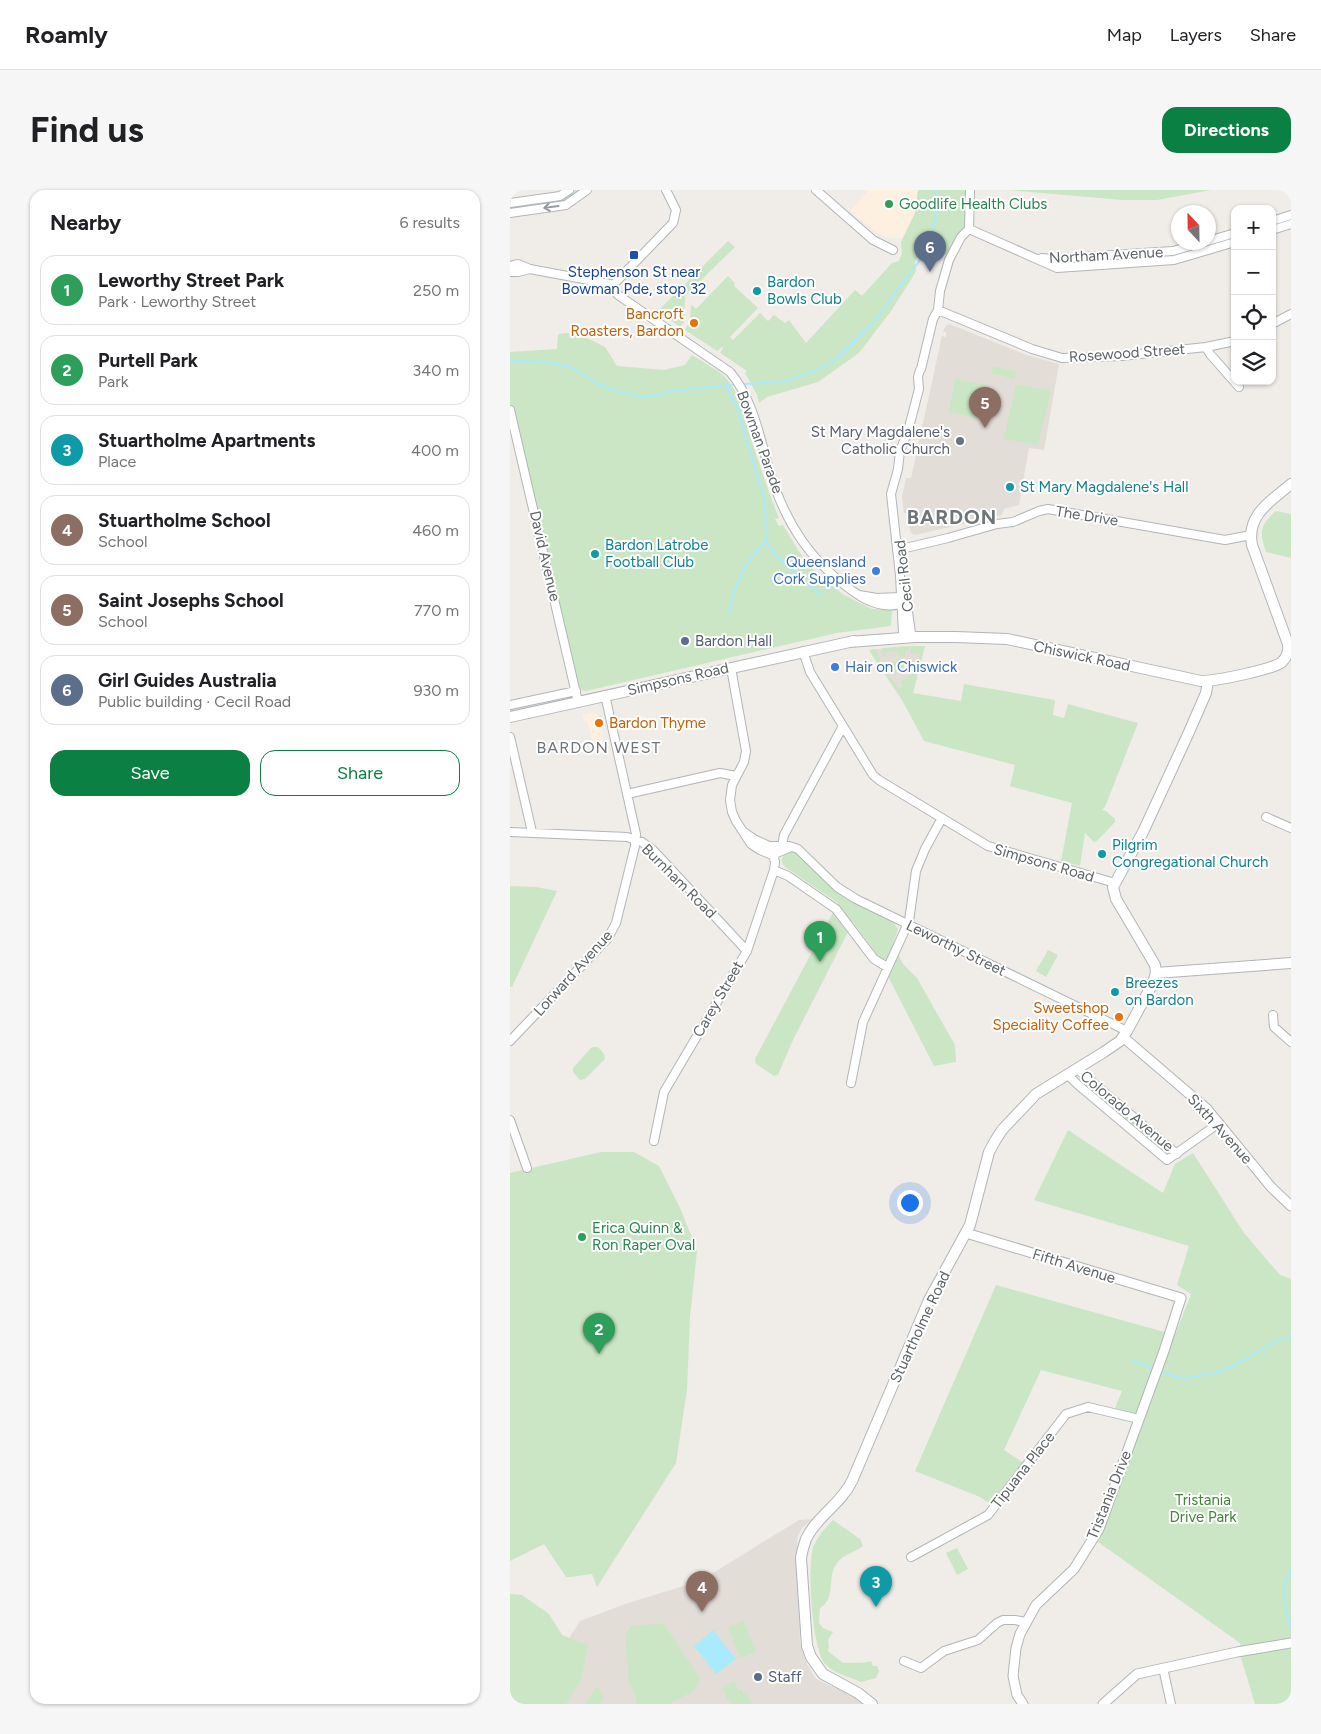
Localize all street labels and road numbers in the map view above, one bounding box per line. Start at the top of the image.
street label: Northam Avenue [1048,243,1164,267]
street label: Rosewood Street [1068,340,1186,366]
street label: Bowman Parade [733,388,787,496]
street label: The Drive [1054,502,1120,530]
street label: David Avenue [526,509,564,603]
street label: Cecil Road [891,539,917,613]
street label: Chiswick Road [1032,637,1132,675]
street label: Simpsons Road [625,659,731,699]
street label: Burnham Road [638,840,720,922]
street label: Simpsons Road [992,840,1096,886]
street label: Leworthy Street [903,916,1009,980]
street label: Lorward Avenue [530,926,616,1020]
street label: Carey Street [689,957,747,1040]
street label: Colorado Avenue [1077,1067,1177,1155]
street label: Sixth Avenue [1184,1090,1256,1168]
street label: Fifth Avenue [1030,1245,1118,1287]
street label: Stuartholme Road [886,1268,954,1386]
street label: Tipuana Place [987,1428,1059,1512]
street label: Tristania Drive [1083,1448,1135,1542]

